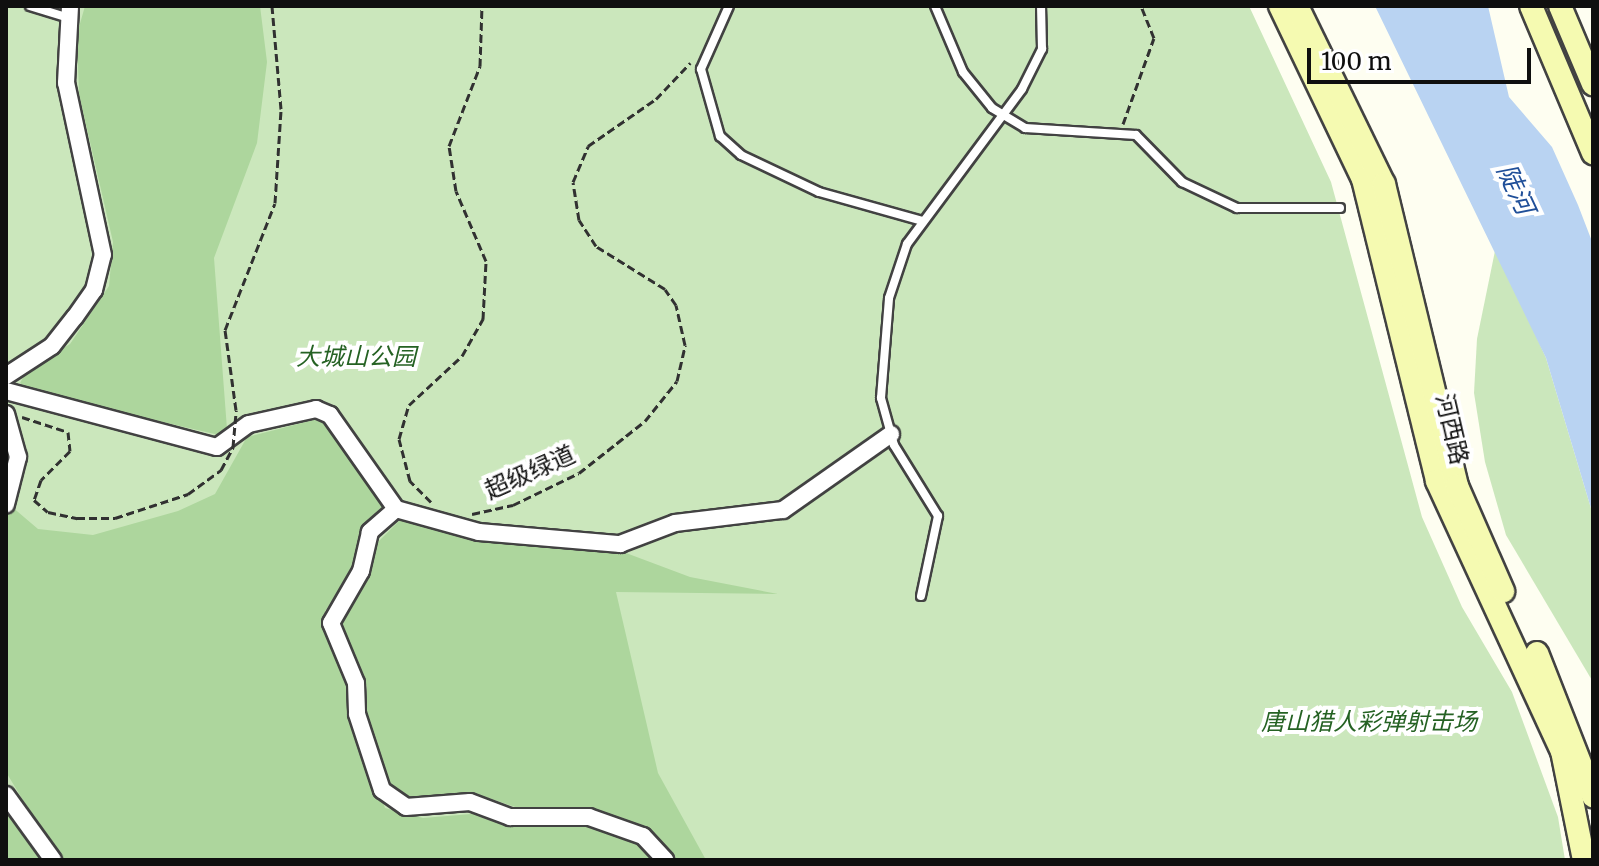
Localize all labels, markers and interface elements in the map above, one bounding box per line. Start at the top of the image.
scale bar [1311,32,1535,82]
text: 100 m [1321,46,1391,77]
water label: 陡河 [1491,159,1541,219]
park label: 大城山公园 [296,343,416,371]
street label: 河西路 [1430,391,1474,467]
street label: 超级绿道 [480,439,580,505]
park label: 唐山猎人彩弹射击场 [1261,708,1477,736]

